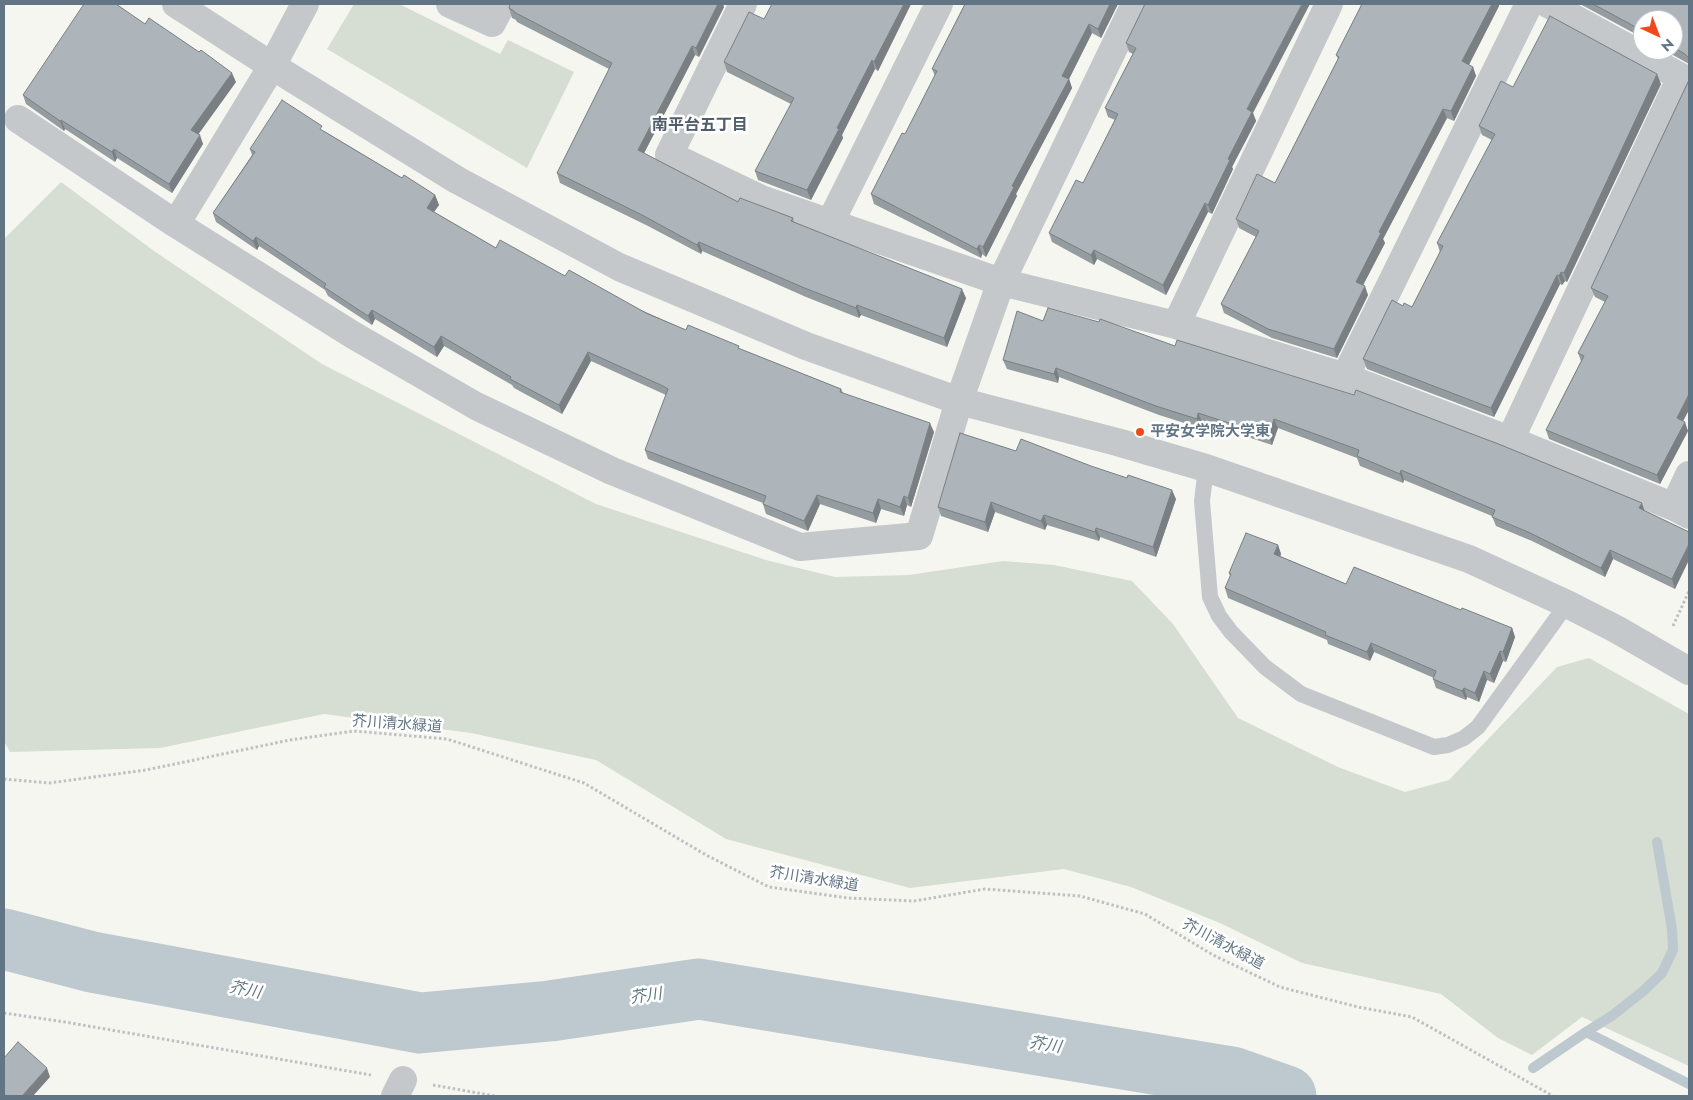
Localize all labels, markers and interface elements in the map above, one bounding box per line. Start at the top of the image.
north arrow [1633,10,1683,60]
text: N [1657,34,1678,56]
district label: 南平台五丁目 [652,116,748,136]
place label: 平安女学院大学東 [1150,423,1270,441]
marker: 平安女学院大学東 [1134,426,1146,438]
street label: 芥川清水緑道 [351,713,443,737]
street label: 芥川清水緑道 [768,864,860,896]
street label: 芥川清水緑道 [1179,916,1267,974]
water label: 芥川 [227,979,263,1003]
water label: 芥川 [629,985,663,1009]
water label: 芥川 [1028,1034,1062,1058]

